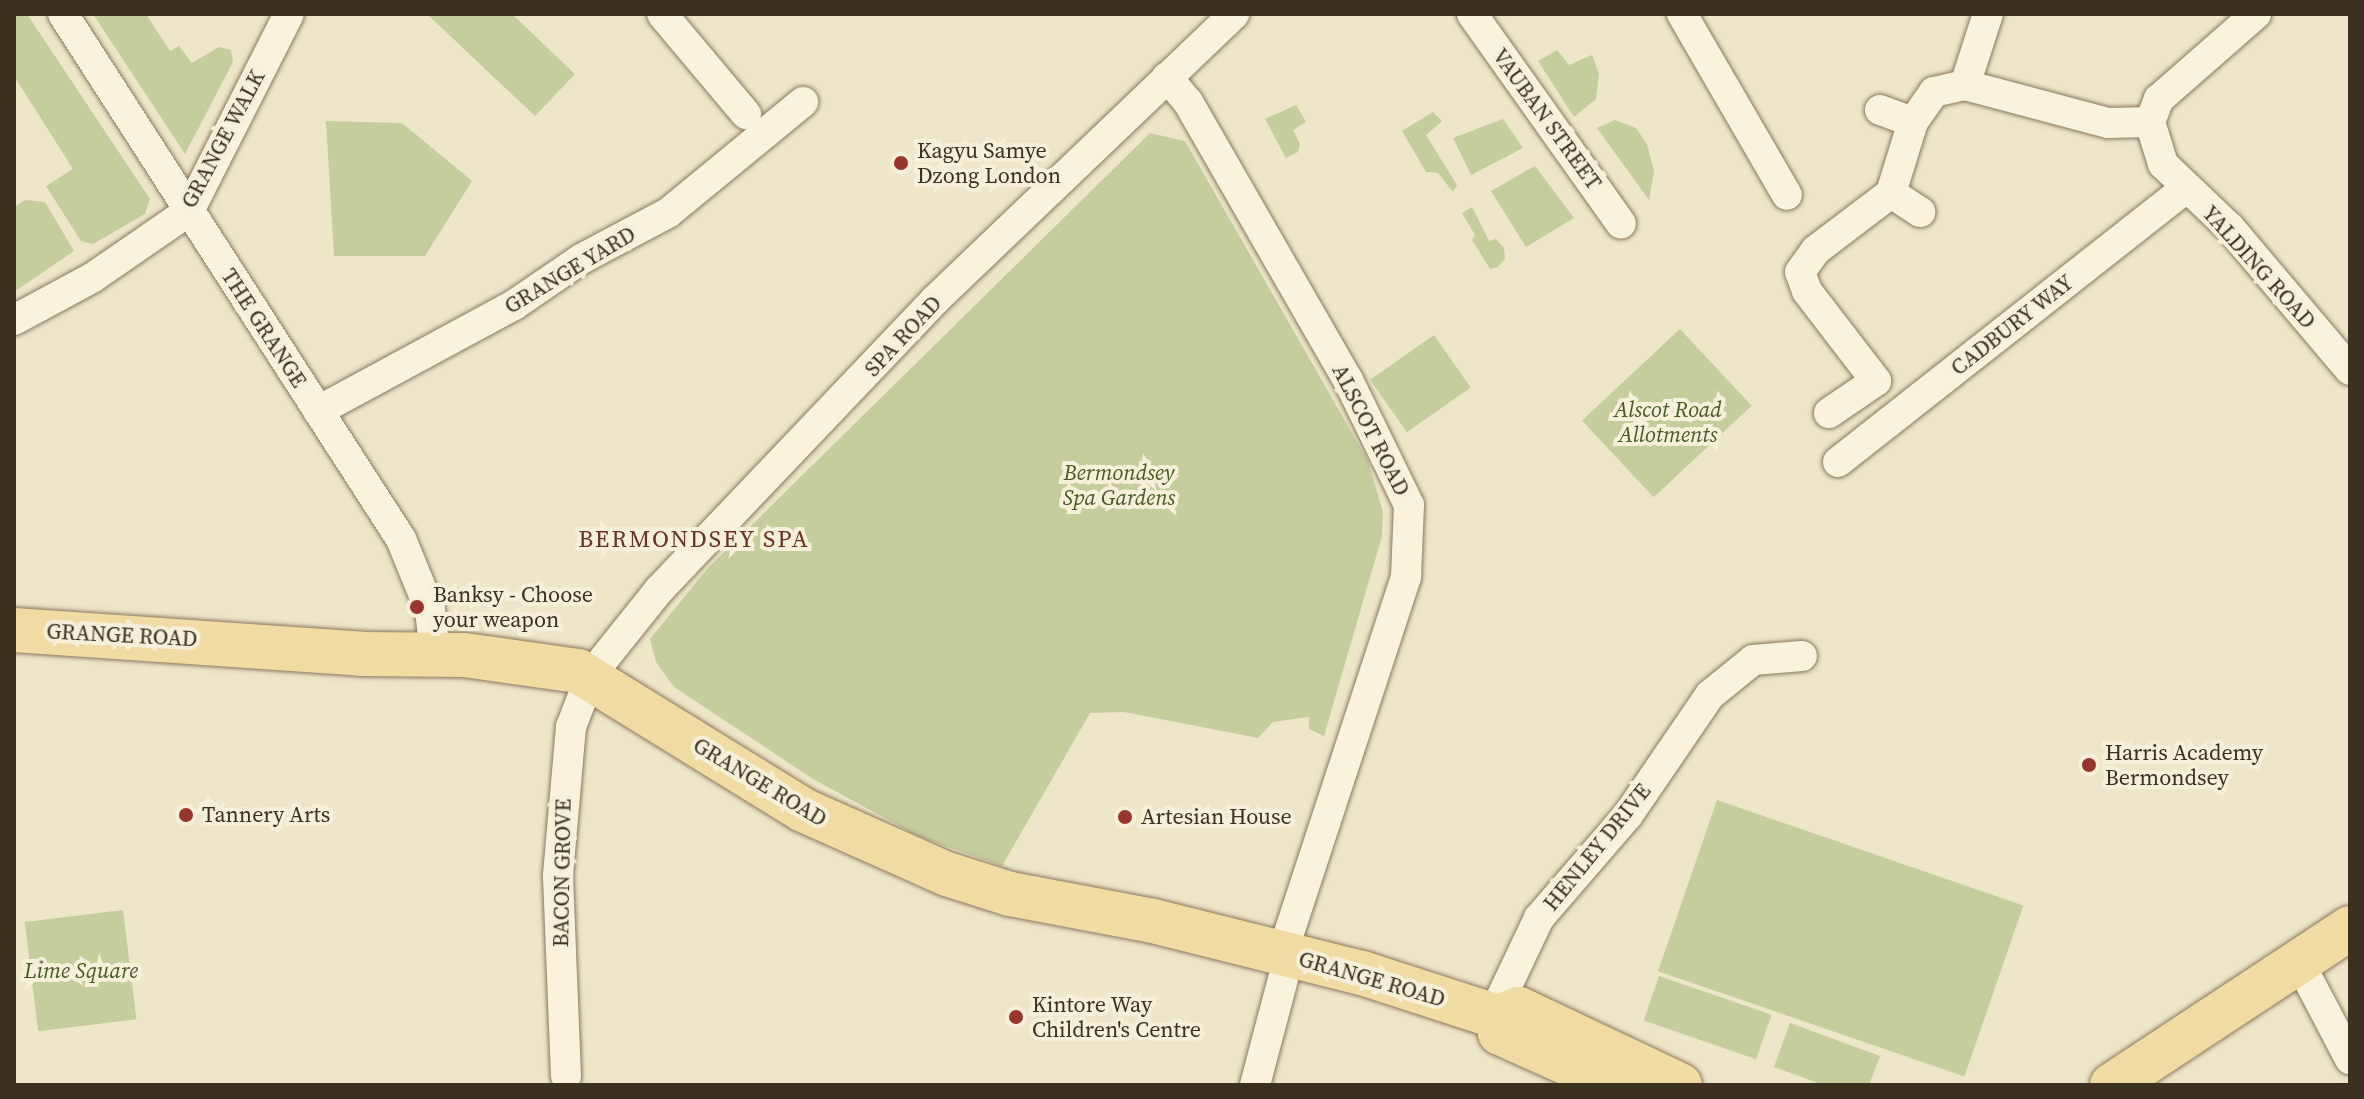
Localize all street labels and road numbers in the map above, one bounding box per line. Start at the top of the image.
street label: VAUBAN STREET [1487,43,1607,195]
street label: GRANGE WALK [175,65,271,213]
street label: YALDING ROAD [2197,200,2321,334]
street label: GRANGE YARD [499,220,641,320]
street label: THE GRANGE [216,264,312,392]
street label: CADBURY WAY [1945,269,2079,381]
street label: SPA ROAD [859,290,947,382]
street label: ALSCOT ROAD [1326,360,1416,500]
street label: GRANGE ROAD [46,618,198,652]
street label: GRANGE ROAD [688,732,832,832]
street label: HENLEY DRIVE [1537,778,1657,916]
street label: BACON GROVE [548,798,576,948]
street label: GRANGE ROAD [1296,945,1448,1013]

